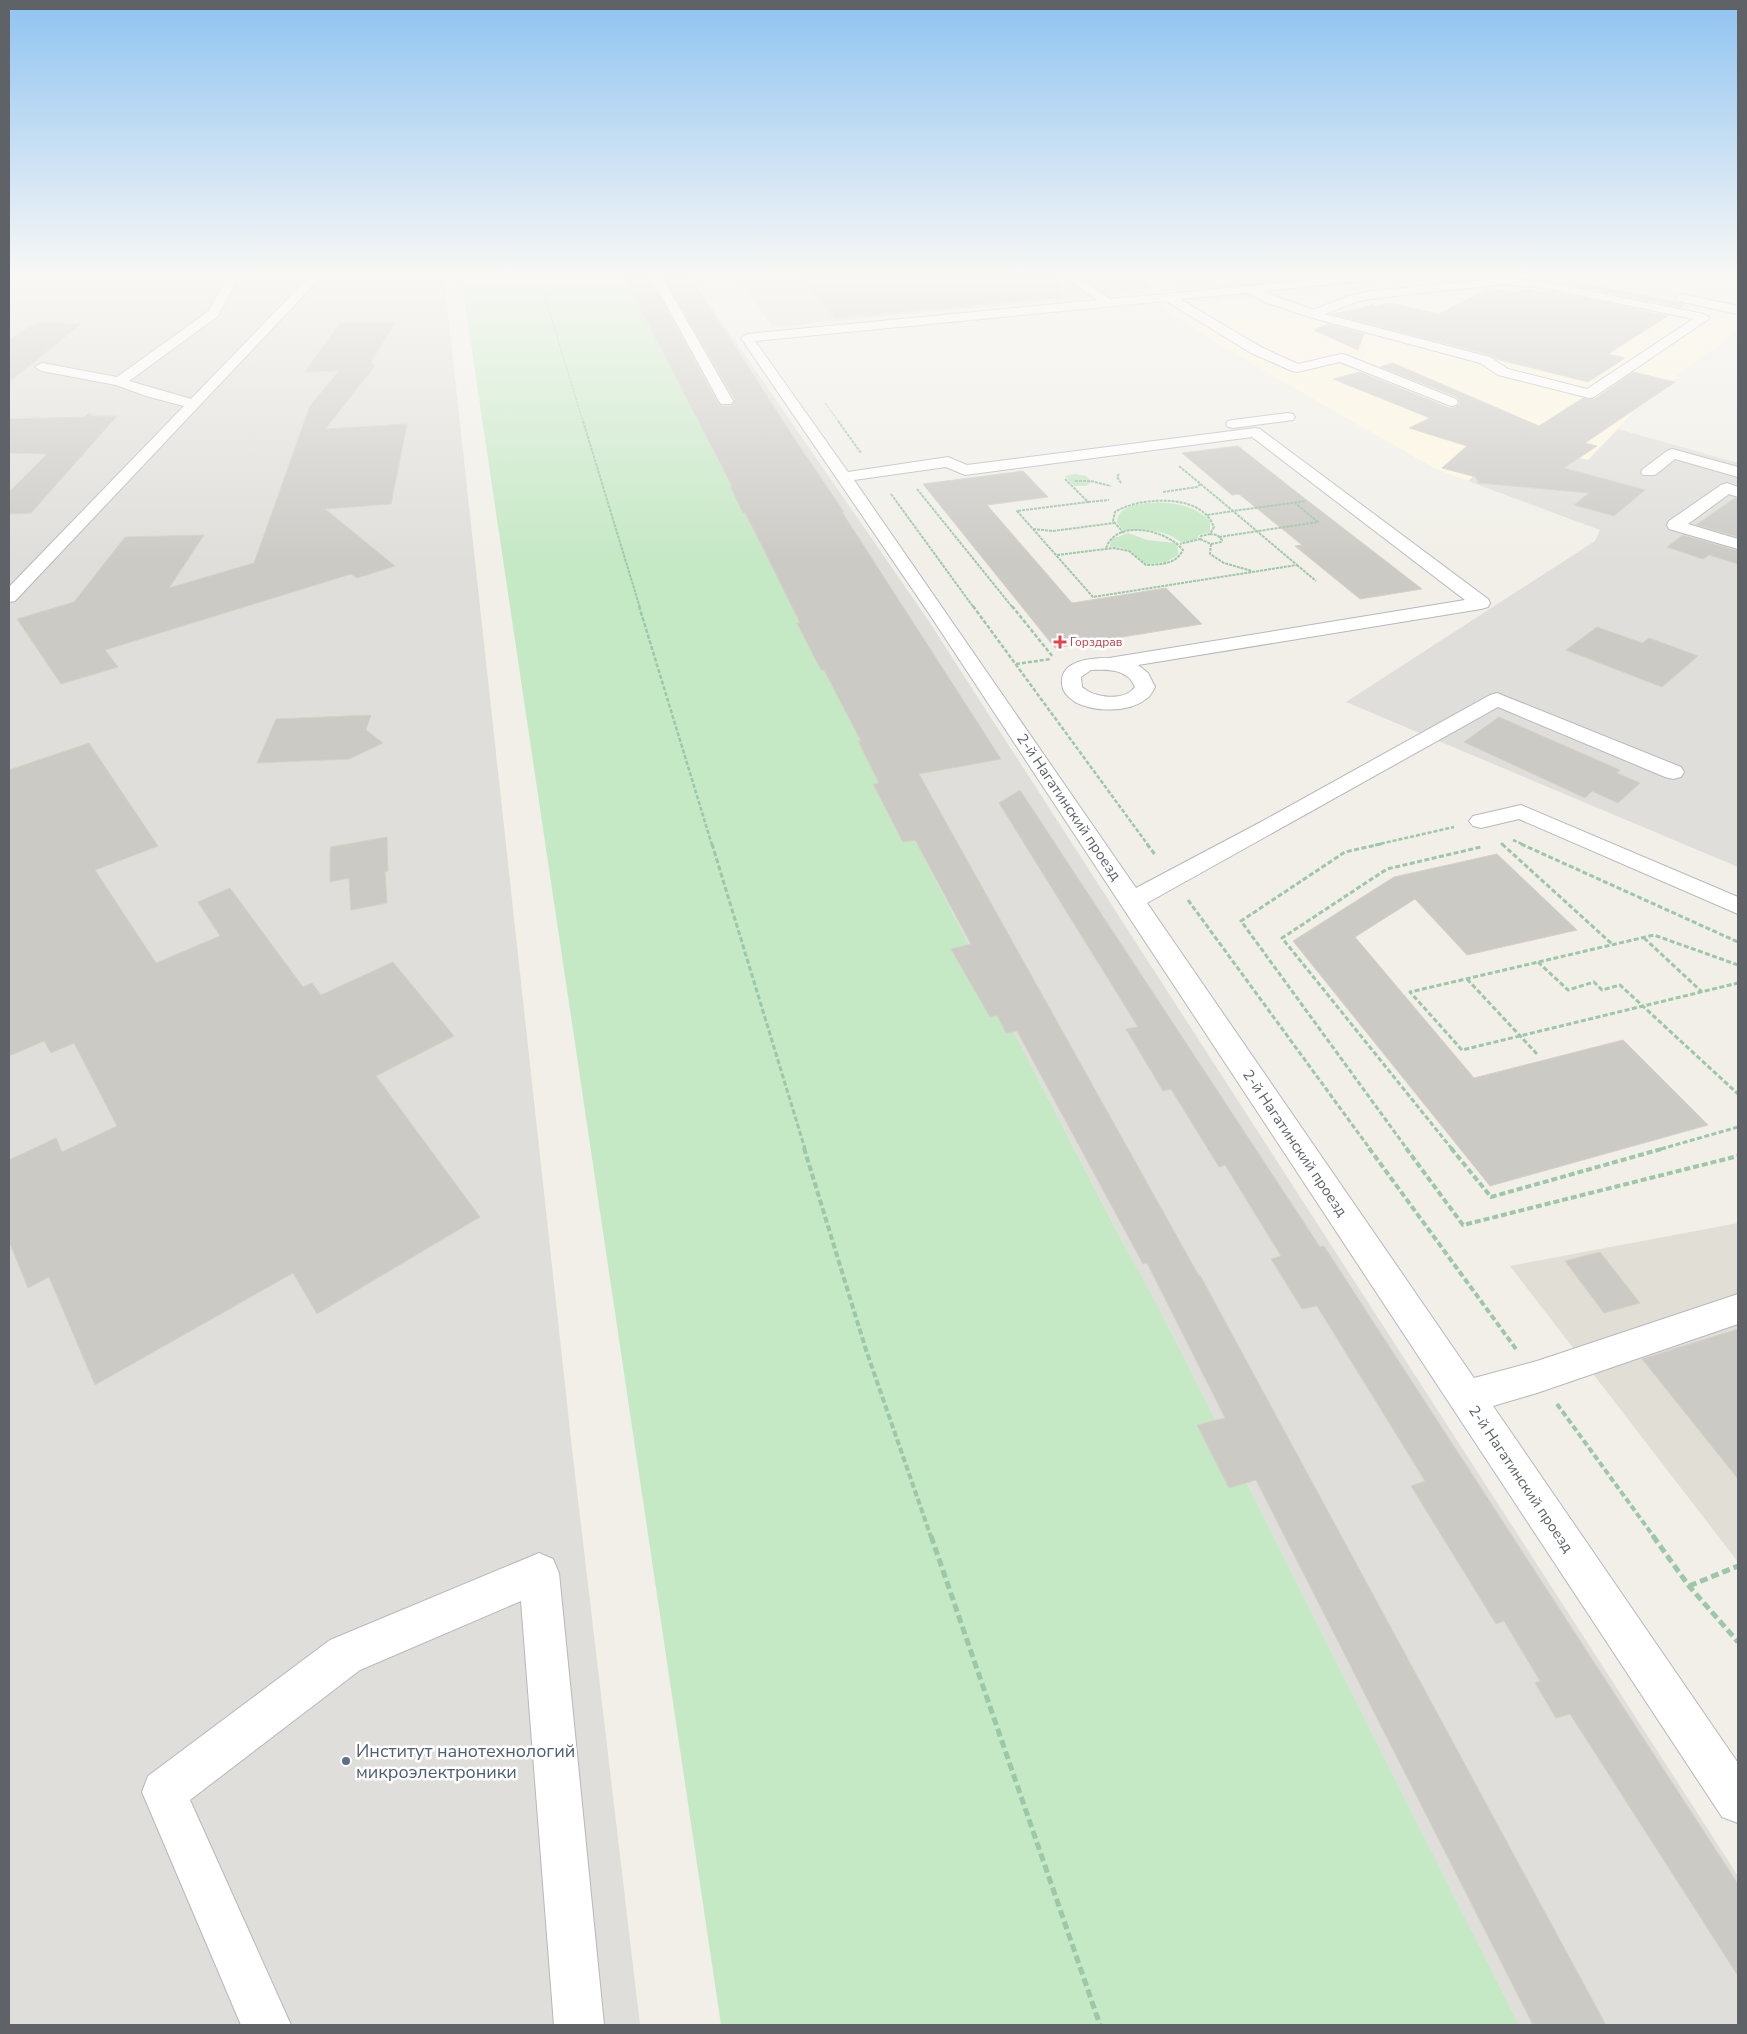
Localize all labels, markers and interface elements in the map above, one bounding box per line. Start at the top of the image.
place label: Горздрав [1070,634,1123,650]
marker: Горздрав [1054,636,1066,648]
street label: 2-й Нагатинский проезд [1012,730,1126,885]
street label: 2-й Нагатинский проезд [1238,1066,1352,1221]
street label: 2-й Нагатинский проезд [1464,1402,1578,1557]
place label: Институт нанотехнологий микроэлектроники [356,1739,575,1784]
marker: Институт нанотехнологий микроэлектроники [340,1755,352,1767]

